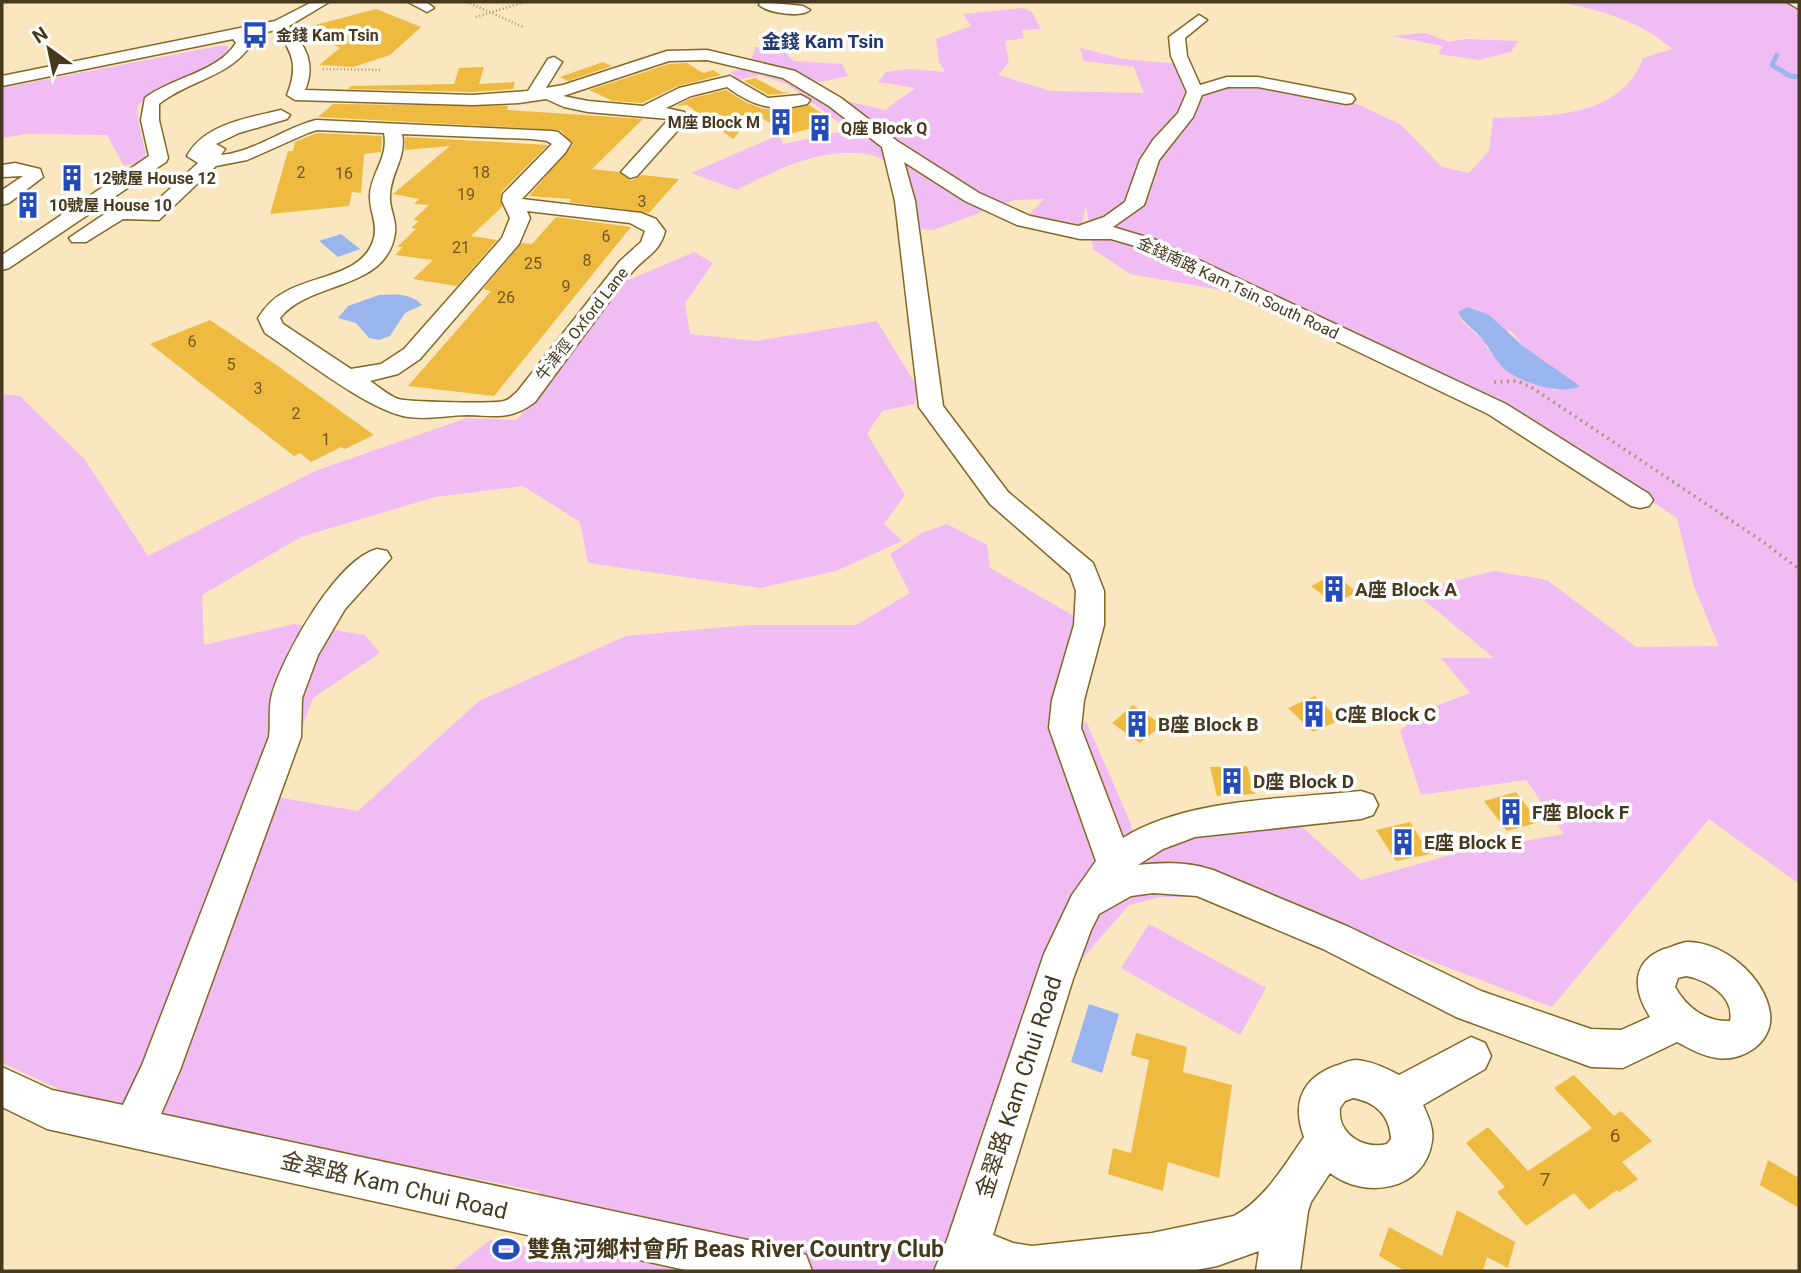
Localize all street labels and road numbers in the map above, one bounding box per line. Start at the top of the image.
street label: 金錢南路 Kam Tsin South Road [1134,233,1342,343]
street label: 牛津徑 Oxford Lane [532,264,632,384]
street label: 金翠路 Kam Chui Road [970,973,1068,1201]
street label: 金翠路 Kam Chui Road [278,1147,510,1225]

